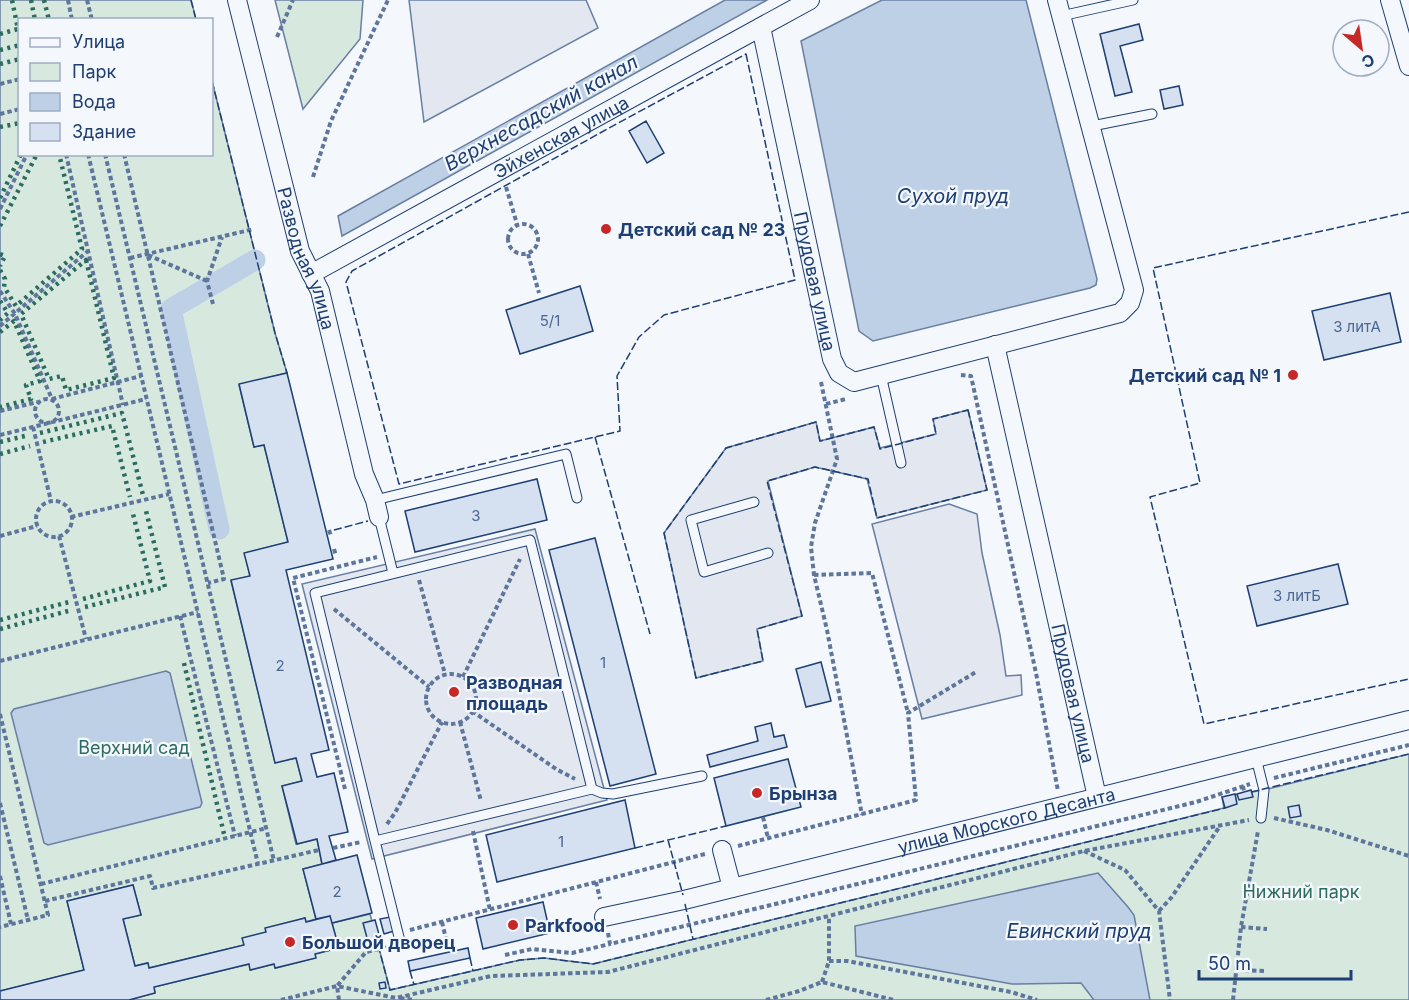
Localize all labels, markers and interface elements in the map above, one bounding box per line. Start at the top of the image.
legend [18,18,213,156]
north arrow [1331,18,1391,78]
text: Улица [72,31,125,52]
water label: Верхнесадский канал [440,50,642,176]
text: С [1358,50,1378,73]
text: Парк [72,61,117,82]
text: Вода [72,91,116,112]
street label: Эйхенская улица [490,91,632,182]
text: Здание [72,121,136,142]
water label: Сухой пруд [897,184,1009,208]
street label: Разводная улица [274,185,339,332]
street label: Прудовая улица [790,210,840,353]
place label: Детский сад № 23 [618,219,785,240]
marker: Детский сад № 23 [599,222,613,236]
house number: 5/1 [540,311,560,330]
house number: 3 литА [1333,317,1381,336]
place label: Детский сад № 1 [1129,365,1281,386]
marker: Детский сад № 1 [1286,368,1300,382]
house number: 3 [471,506,481,525]
house number: 3 литБ [1273,586,1321,605]
street label: Прудовая улица [1048,622,1099,765]
house number: 1 [600,653,606,672]
house number: 2 [275,656,285,675]
place label: Разводная площадь [466,672,563,714]
marker: Разводная площадь [447,685,461,699]
park label: Верхний сад [78,737,190,758]
place label: Брынза [769,783,838,804]
street label: улица Морского Десанта [896,783,1117,857]
marker: Брынза [750,786,764,800]
house number: 1 [558,832,564,851]
park label: Нижний парк [1242,881,1360,902]
house number: 2 [332,882,342,901]
place label: Parkfood [525,915,605,936]
marker: Parkfood [506,918,520,932]
water label: Евинский пруд [1006,919,1152,943]
place label: Большой дворец [302,932,456,953]
marker: Большой дворец [283,935,297,949]
scale bar [1199,943,1350,981]
text: 50 m [1208,953,1251,974]

